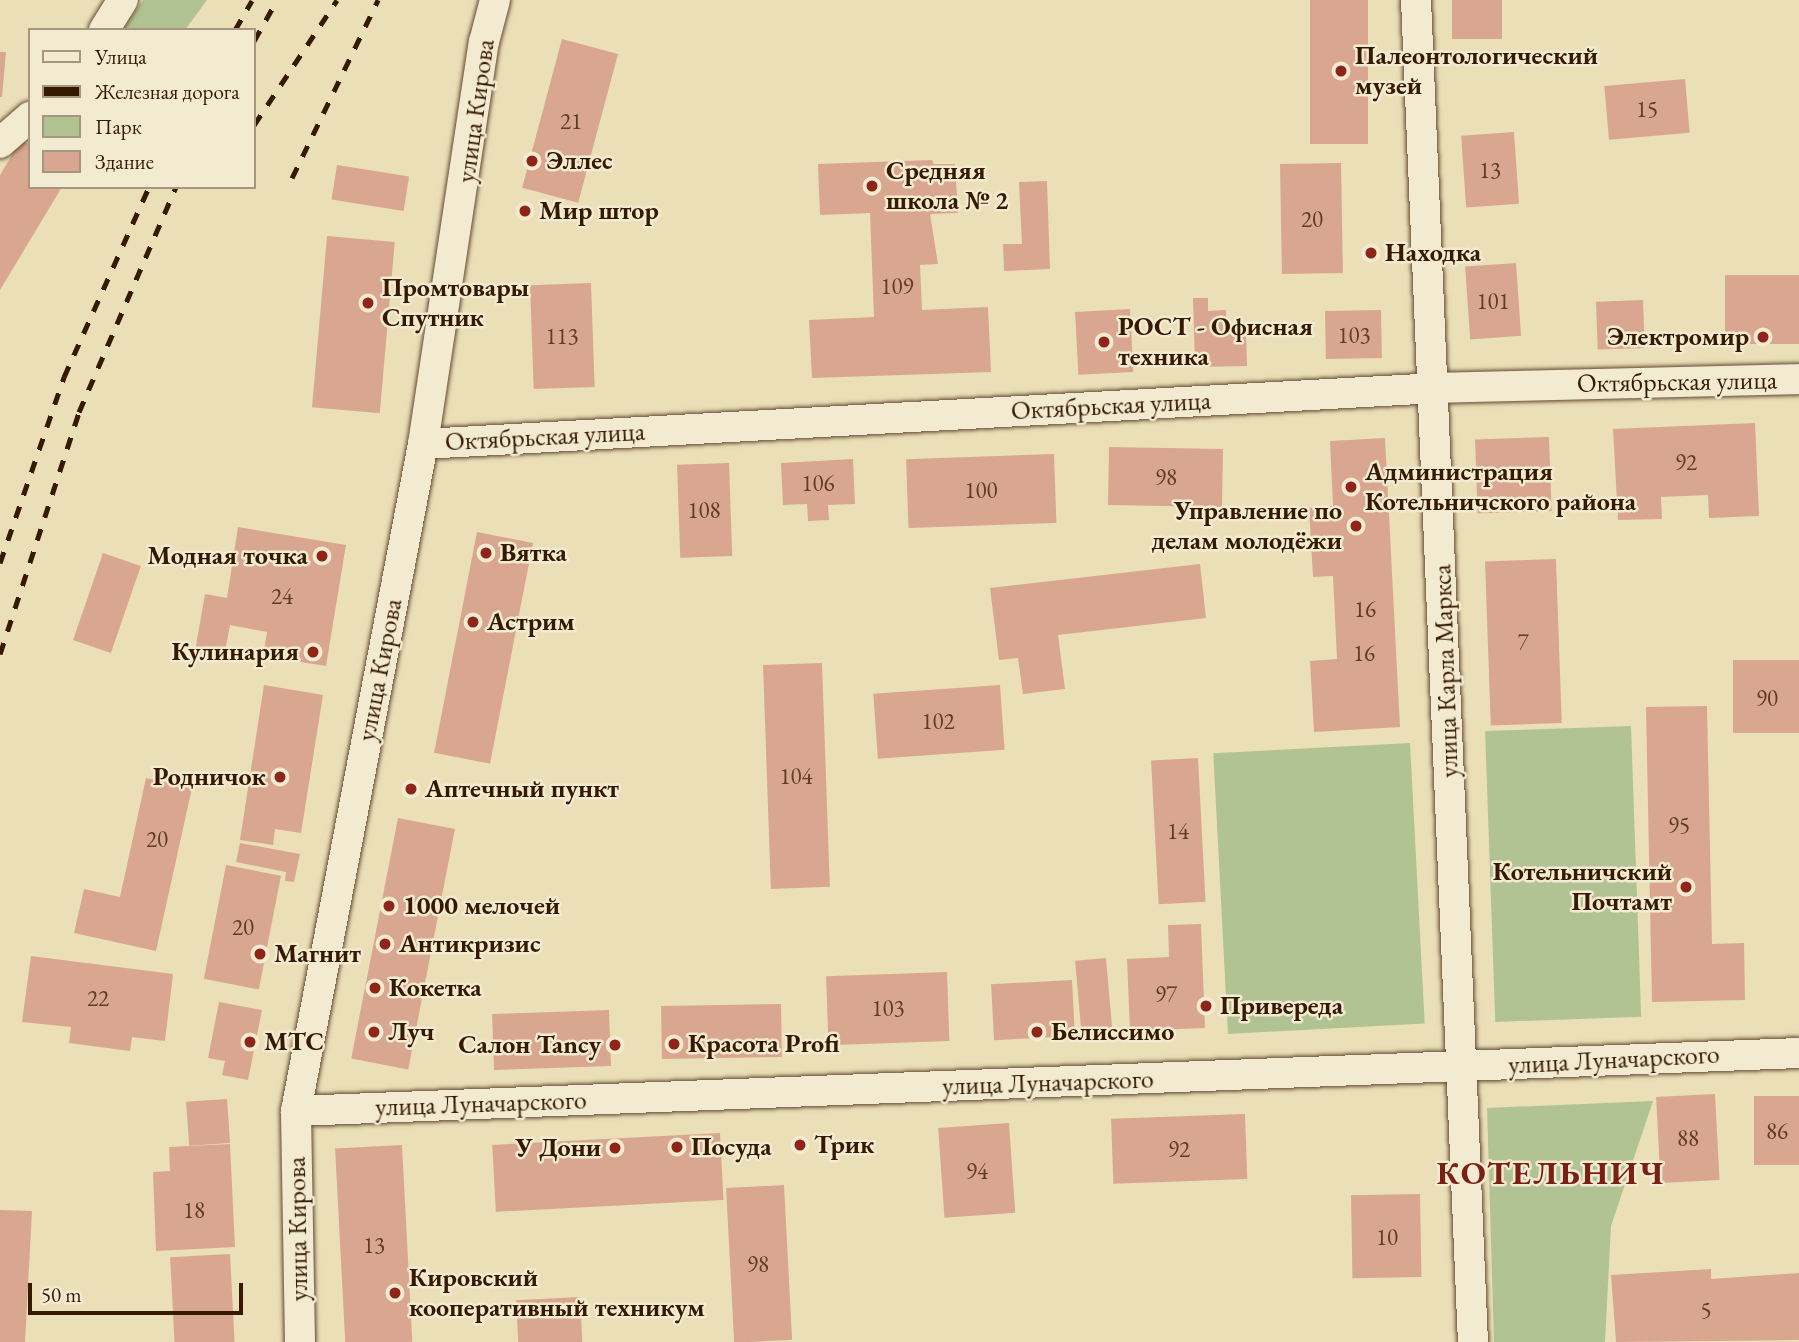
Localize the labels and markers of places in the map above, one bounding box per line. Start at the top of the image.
place label: Палеонтологический музей [1355,40,1598,102]
marker: Палеонтологический музей [1333,63,1349,79]
place label: Эллес [546,145,613,177]
marker: Эллес [524,153,540,169]
place label: Средняя школа № 2 [886,155,1009,216]
marker: Средняя школа № 2 [864,178,880,194]
place label: Мир штор [539,195,659,227]
marker: Мир штор [517,203,533,219]
place label: Находка [1385,237,1481,269]
marker: Находка [1363,245,1379,261]
place label: Промтовары Спутник [382,272,529,334]
marker: Промтовары Спутник [360,295,376,311]
place label: РОСТ - Офисная техника [1118,311,1313,372]
place label: Электромир [1607,321,1749,353]
marker: Электромир [1755,329,1771,345]
marker: РОСТ - Офисная техника [1096,334,1112,350]
place label: Администрация Котельничского района [1365,456,1636,518]
marker: Администрация Котельничского района [1343,479,1359,495]
place label: Управление по делам молодёжи [1151,495,1342,556]
marker: Управление по делам молодёжи [1348,518,1364,534]
place label: Вятка [500,537,567,569]
place label: Модная точка [147,540,308,572]
marker: Вятка [478,545,494,561]
marker: Модная точка [314,548,330,564]
place label: Астрим [487,606,575,638]
marker: Астрим [465,614,481,630]
place label: Кулинария [171,636,299,668]
marker: Кулинария [305,644,321,660]
place label: Родничок [153,761,266,793]
marker: Родничок [272,769,288,785]
place label: Аптечный пункт [425,773,619,805]
marker: Аптечный пункт [403,781,419,797]
place label: Котельничский Почтамт [1493,856,1672,917]
marker: Котельничский Почтамт [1678,879,1694,895]
place label: 1000 мелочей [403,890,560,922]
marker: 1000 мелочей [381,898,397,914]
place label: Антикризис [399,928,541,960]
marker: Антикризис [377,936,393,952]
place label: Магнит [274,938,361,970]
marker: Магнит [252,946,268,962]
place label: Кокетка [389,972,482,1004]
marker: Кокетка [367,980,383,996]
place label: Привереда [1220,990,1343,1022]
marker: Привереда [1198,998,1214,1014]
place label: Луч [388,1016,434,1048]
place label: Белиссимо [1051,1016,1174,1048]
marker: Луч [366,1024,382,1040]
marker: Белиссимо [1029,1024,1045,1040]
place label: МТС [264,1026,324,1058]
place label: Красота Profi [688,1028,840,1060]
place label: Салон Tancy [458,1029,601,1061]
marker: МТС [242,1034,258,1050]
marker: Красота Profi [666,1036,682,1052]
marker: Салон Tancy [607,1037,623,1053]
place label: Трик [814,1129,875,1161]
place label: Посуда [691,1131,772,1163]
place label: У Дони [515,1132,601,1164]
marker: Трик [792,1137,808,1153]
marker: Посуда [669,1139,685,1155]
marker: У Дони [607,1140,623,1156]
place label: Кировский кооперативный техникум [409,1262,705,1324]
marker: Кировский кооперативный техникум [387,1285,403,1301]

